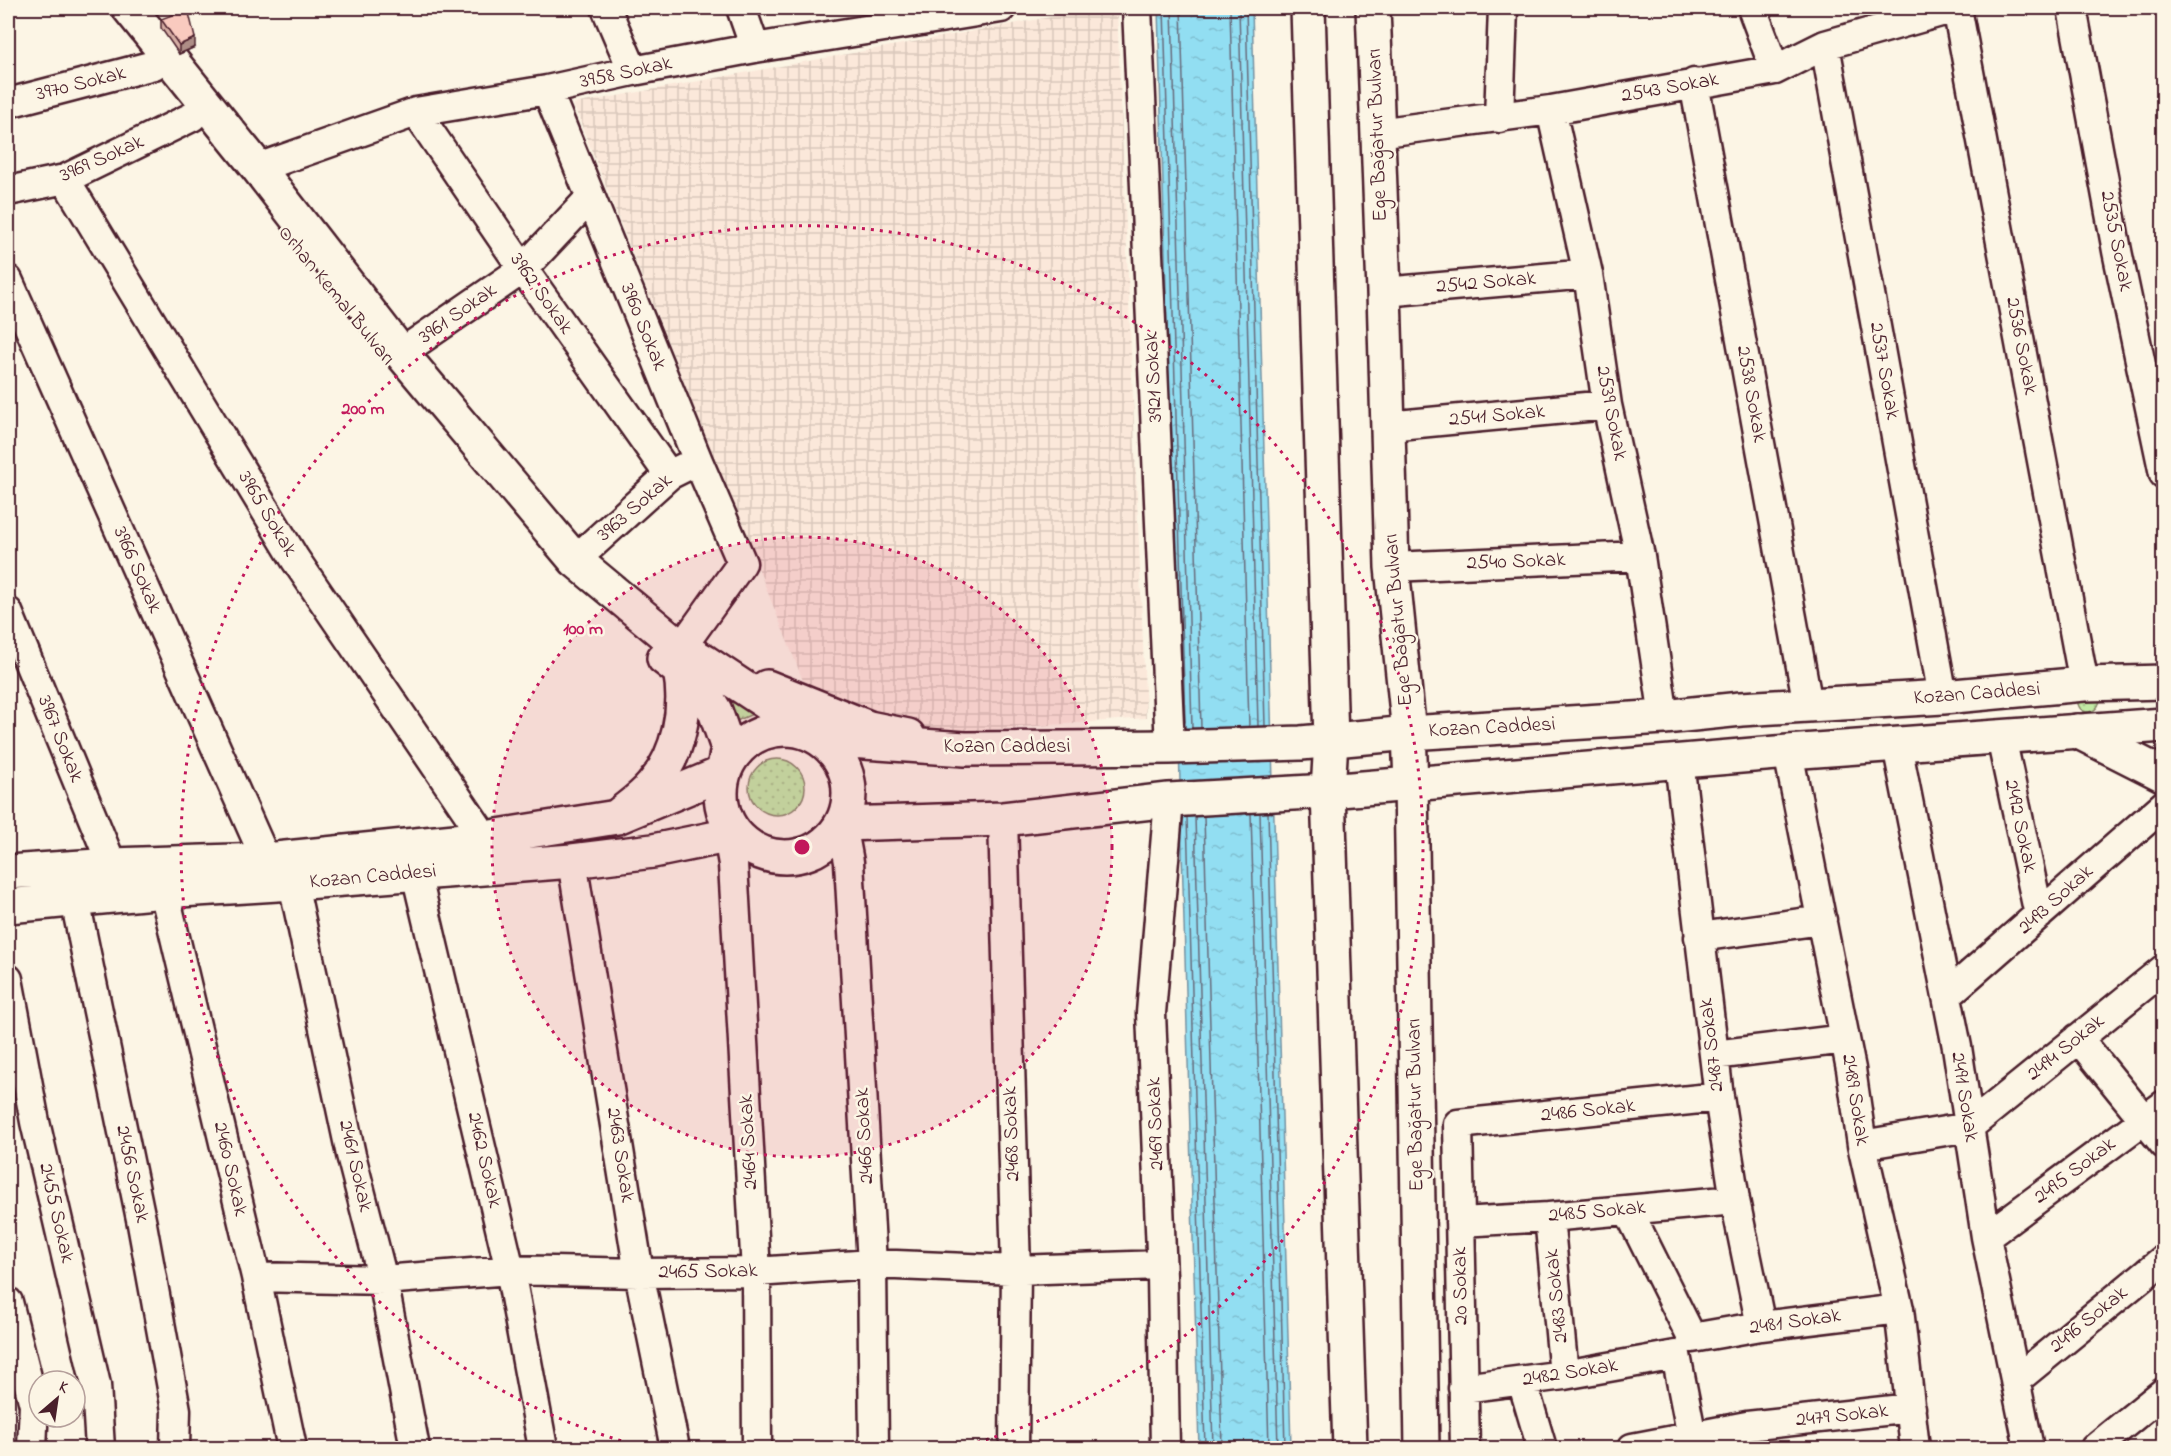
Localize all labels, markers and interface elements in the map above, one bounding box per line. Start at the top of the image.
street label: 3958 Sokak [577,48,676,97]
street label: Ege Bağatur Bulvarı [1360,48,1398,222]
street label: 3970 Sokak [33,58,130,110]
street label: 2543 Sokak [1619,65,1722,111]
street label: 3969 Sokak [55,127,150,191]
street label: 2535 Sokak [2092,188,2141,295]
street label: Orhan Kemal Bulvarı [270,220,402,372]
street label: 3962 Sokak [502,247,581,342]
street label: 2542 Sokak [1435,264,1538,302]
street label: 3961 Sokak [413,276,504,352]
street label: 3960 Sokak [612,279,674,376]
street label: 2536 Sokak [1997,294,2045,398]
street label: 2537 Sokak [1861,320,1907,423]
street label: 3921 Sokak [1137,330,1171,423]
street label: 2538 Sokak [1728,343,1774,446]
street label: 2539 Sokak [1587,363,1635,464]
text: 200 m [341,397,385,423]
street label: 2541 Sokak [1448,397,1547,435]
street label: 3965 Sokak [230,466,305,563]
street label: 3963 Sokak [591,466,680,549]
street label: 3966 Sokak [105,522,170,619]
street label: Ege Bağatur Bulvarı [1377,532,1423,708]
street label: 2540 Sokak [1466,545,1567,579]
text: 100 m [563,617,603,643]
street label: Kozan Caddesi [1913,675,2041,713]
street label: 3967 Sokak [29,691,91,788]
street label: Kozan Caddesi [1428,710,1556,746]
street label: Kozan Caddesi [943,732,1071,762]
street label: 2492 Sokak [1995,777,2045,876]
centre of rings [792,837,812,857]
street label: Kozan Caddesi [308,857,438,897]
street label: 2493 Sokak [2011,857,2101,942]
street label: 2487 Sokak [1691,996,1733,1094]
street label: 2494 Sokak [2020,1007,2112,1089]
street label: Ege Bağatur Bulvarı [1399,1018,1435,1192]
street label: 2491 Sokak [1942,1050,1986,1145]
street label: 2489 Sokak [1833,1052,1877,1149]
street label: 2469 Sokak [1139,1076,1173,1171]
street label: 2468 Sokak [995,1085,1029,1182]
street label: 2466 Sokak [847,1086,883,1185]
street label: 2486 Sokak [1539,1091,1638,1131]
street label: 2464 Sokak [731,1093,766,1191]
street label: 2463 Sokak [598,1105,642,1205]
street label: 2462 Sokak [458,1109,510,1212]
street label: 2461 Sokak [330,1117,380,1216]
street label: 2460 Sokak [205,1119,256,1220]
street label: 2456 Sokak [107,1122,157,1226]
street label: 2495 Sokak [2028,1130,2123,1212]
street label: 2455 Sokak [30,1160,82,1267]
street label: 2485 Sokak [1547,1193,1648,1231]
street label: 20 Sokak [1445,1246,1477,1325]
street label: 2483 Sokak [1537,1247,1577,1345]
street label: 2465 Sokak [658,1256,759,1288]
street label: 2496 Sokak [2043,1278,2135,1361]
street label: 2481 Sokak [1747,1301,1844,1343]
street label: 2482 Sokak [1520,1351,1621,1395]
north arrow [27,1369,87,1429]
text: K [54,1375,74,1401]
street label: 2479 Sokak [1794,1396,1891,1436]

